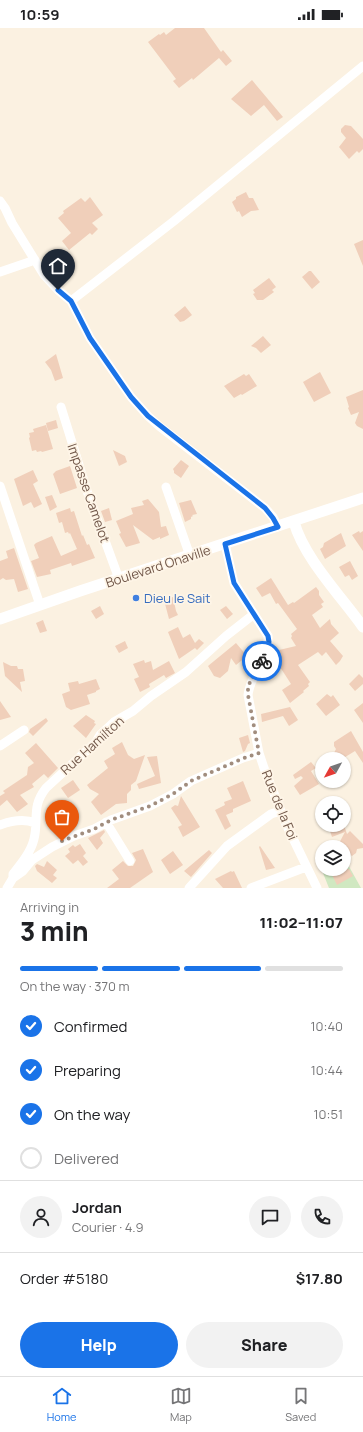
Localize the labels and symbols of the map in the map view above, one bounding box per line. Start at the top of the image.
pin [41,249,75,290]
street label: Impasse Camelot [64,441,114,545]
street label: Boulevard Onaville [103,540,213,591]
place label: Dieu le Sait [144,589,210,607]
marker: Dieu le Sait [131,593,141,603]
courier [242,641,282,681]
street label: Rue Hamilton [56,712,128,778]
north arrow [315,752,351,788]
street label: Rue de la Foi [258,767,302,843]
pin [45,800,79,841]

